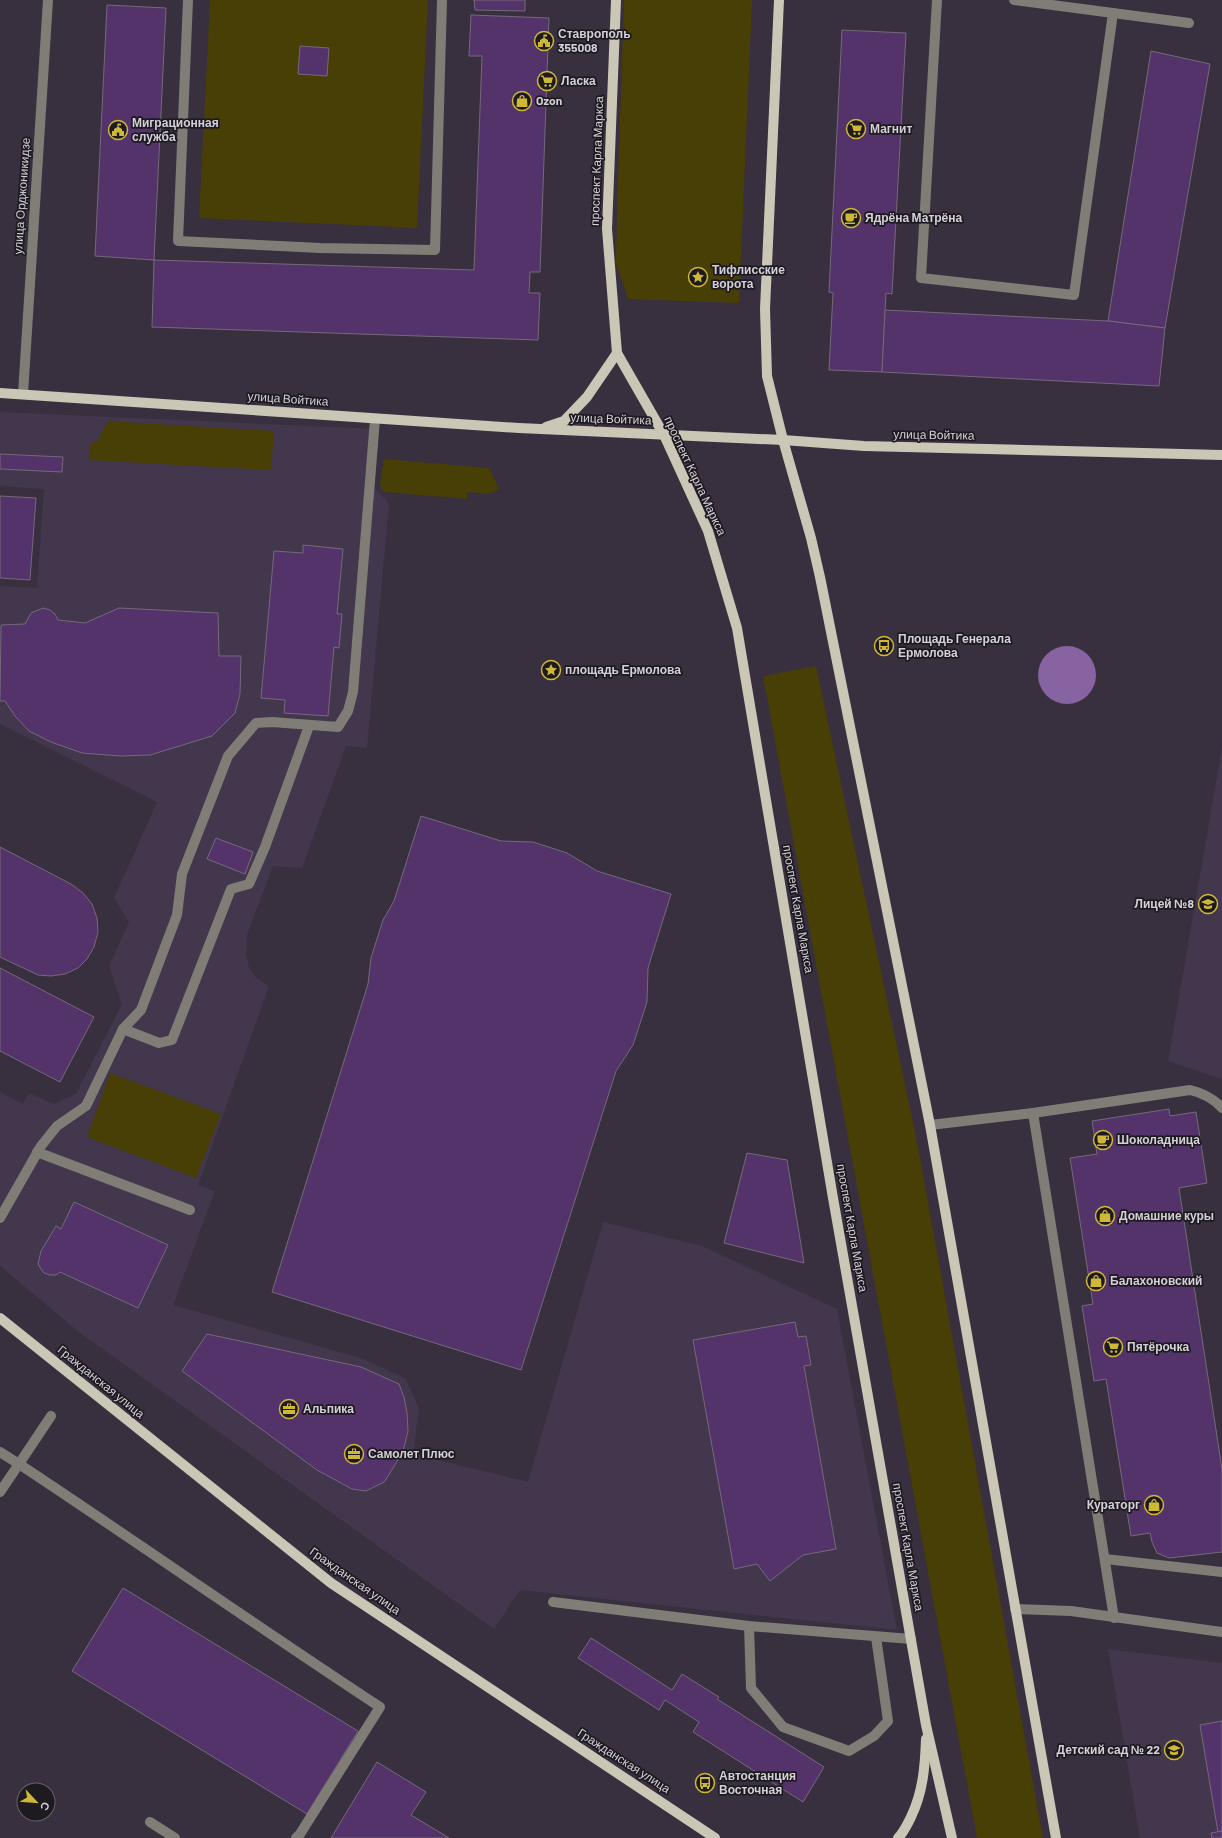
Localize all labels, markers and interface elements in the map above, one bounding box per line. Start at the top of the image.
place label: Ставрополь 355008 [558,26,631,54]
public building icon: Ставрополь 355008 [533,30,555,52]
supermarket icon: Ласка [536,70,558,92]
place label: Ласка [561,73,596,87]
shop icon: Ozon [511,90,533,112]
place label: Ozon [536,93,562,107]
street label: проспект Карла Маркса [587,96,606,226]
place label: Миграционная служба [132,115,219,144]
supermarket icon: Магнит [845,118,867,140]
public building icon: Миграционная служба [107,119,129,141]
place label: Магнит [870,121,912,135]
street label: улица Орджоникидзе [10,137,33,255]
cafe icon: Ядрёна Матрёна [840,207,862,229]
place label: Ядрёна Матрёна [865,210,963,225]
place label: Тифлисские ворота [712,262,785,291]
place icon: Тифлисские ворота [687,266,709,288]
street label: улица Войтика [247,388,329,409]
street label: улица Войтика [570,410,652,427]
street label: проспект Карла Маркса [661,414,730,538]
street label: улица Войтика [893,426,975,443]
place label: Площадь Генерала Ермолова [898,631,1011,660]
bus stop icon: Площадь Генерала Ермолова [873,635,895,657]
place icon: площадь Ермолова [540,659,562,681]
place label: площадь Ермолова [565,662,681,677]
street label: проспект Карла Маркса [780,844,817,974]
school or university icon: Лицей №8 [1197,893,1219,915]
place label: Лицей №8 [1135,896,1195,911]
cafe icon: Шоколадница [1092,1129,1114,1151]
place label: Шоколадница [1117,1132,1200,1147]
street label: проспект Карла Маркса [834,1163,871,1293]
shop icon: Домашние куры [1094,1205,1116,1227]
place label: Домашние куры [1119,1208,1214,1223]
shop icon: Балахоновский [1085,1270,1107,1292]
place label: Балахоновский [1110,1273,1202,1287]
supermarket icon: Пятёрочка [1102,1336,1124,1358]
place label: Пятёрочка [1127,1339,1190,1354]
street label: Гражданская улица [55,1342,148,1421]
office icon: Альпика [278,1398,300,1420]
place label: Альпика [303,1401,354,1415]
office icon: Самолет Плюс [343,1443,365,1465]
place label: Самолет Плюс [368,1446,455,1460]
street label: проспект Карла Маркса [890,1482,927,1612]
shop icon: Кураторг [1143,1494,1165,1516]
place label: Кураторг [1087,1497,1140,1512]
street label: Гражданская улица [307,1544,404,1618]
street label: Гражданская улица [575,1725,674,1796]
school or university icon: Детский сад № 22 [1163,1739,1185,1761]
place label: Детский сад № 22 [1057,1742,1160,1757]
place label: Автостанция Восточная [719,1768,796,1796]
bus stop icon: Автостанция Восточная [694,1772,716,1794]
north arrow [16,1782,56,1822]
text: С [38,1800,53,1813]

